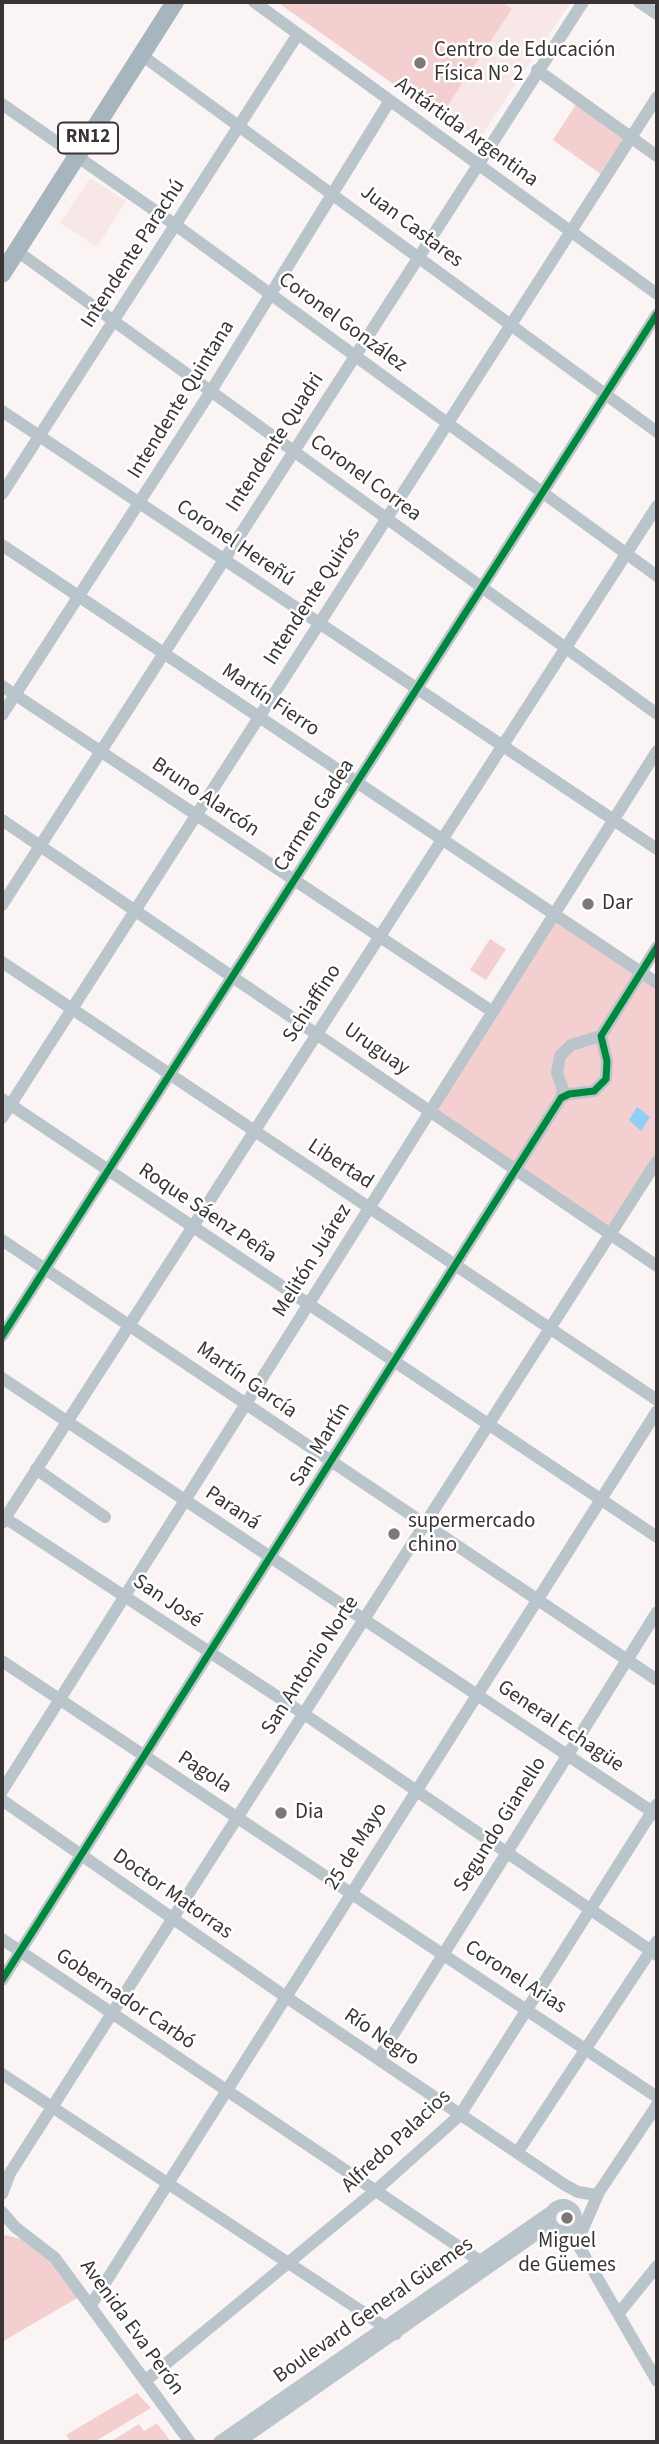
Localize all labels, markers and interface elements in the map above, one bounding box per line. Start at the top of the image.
place label: Centro de Educación Física Nº 2 [434,38,615,88]
marker: Centro de Educación Física Nº 2 [412,55,428,71]
street label: Antártida Argentina [389,73,543,193]
road number: RN12 [58,122,118,154]
street label: Intendente Parachú [77,175,191,333]
street label: Juan Castares [355,180,467,274]
street label: Coronel González [273,268,411,378]
street label: Intendente Quintana [123,316,241,484]
street label: Intendente Quadri [222,369,330,517]
street label: Coronel Correa [304,430,426,528]
street label: Coronel Hereñú [171,495,299,593]
street label: Intendente Quirós [259,524,367,670]
street label: Martín Fierro [216,659,324,743]
street label: Bruno Alarcón [146,753,264,843]
street label: Carmen Gadea [269,755,361,877]
place label: Dar [602,891,633,917]
marker: Dar [580,896,596,912]
street label: Schiaffino [278,960,348,1048]
street label: Uruguay [338,1018,414,1082]
street label: Libertad [302,1134,378,1196]
street label: Roque Sáenz Peña [133,1158,281,1270]
street label: Melitón Juárez [268,1200,358,1322]
street label: Martín García [191,1337,301,1425]
street label: San Martín [285,1398,357,1492]
street label: Paraná [200,1481,264,1537]
place label: supermercado chino [408,1509,535,1559]
marker: supermercado chino [386,1526,402,1542]
street label: San José [128,1570,206,1634]
street label: San Antonio Norte [257,1592,365,1740]
street label: General Echagüe [492,1675,628,1779]
street label: Pagola [172,1746,236,1800]
street label: Segundo Gianello [449,1753,553,1897]
street label: 25 de Mayo [320,1799,394,1895]
place label: Dia [295,1800,324,1826]
marker: Dia [273,1805,289,1821]
street label: Doctor Matorras [107,1844,237,1946]
street label: Coronel Arias [459,1936,571,2020]
street label: Gobernador Carbó [50,1944,200,2056]
street label: Río Negro [338,2004,424,2072]
street label: Alfredo Palacios [337,2085,457,2199]
marker: Miguel de Güemes [559,2210,575,2226]
place label: Miguel de Güemes [518,2229,616,2279]
street label: Boulevard General Güemes [269,2233,479,2389]
street label: Avenida Eva Perón [73,2255,189,2401]

